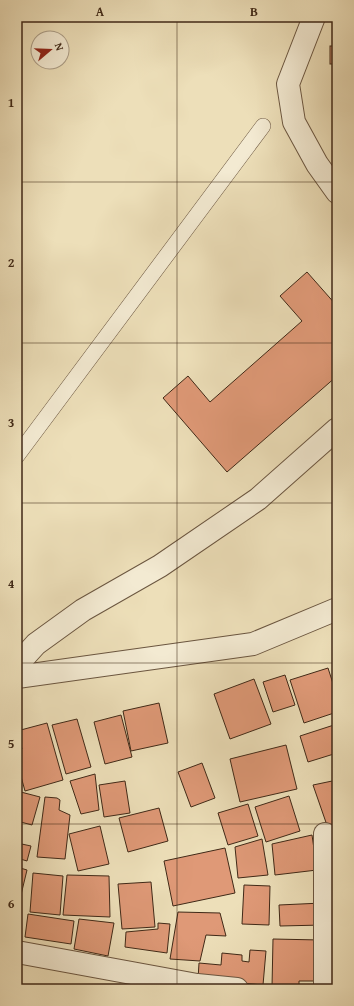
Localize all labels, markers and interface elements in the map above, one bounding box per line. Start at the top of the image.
text: A [96,2,105,21]
text: B [250,2,258,21]
north arrow [30,30,70,70]
text: N [51,41,68,53]
text: 1 [8,93,14,112]
text: 2 [8,253,15,272]
text: 3 [8,413,14,432]
text: 4 [8,574,15,593]
text: 5 [8,734,15,753]
text: 6 [8,894,15,913]

